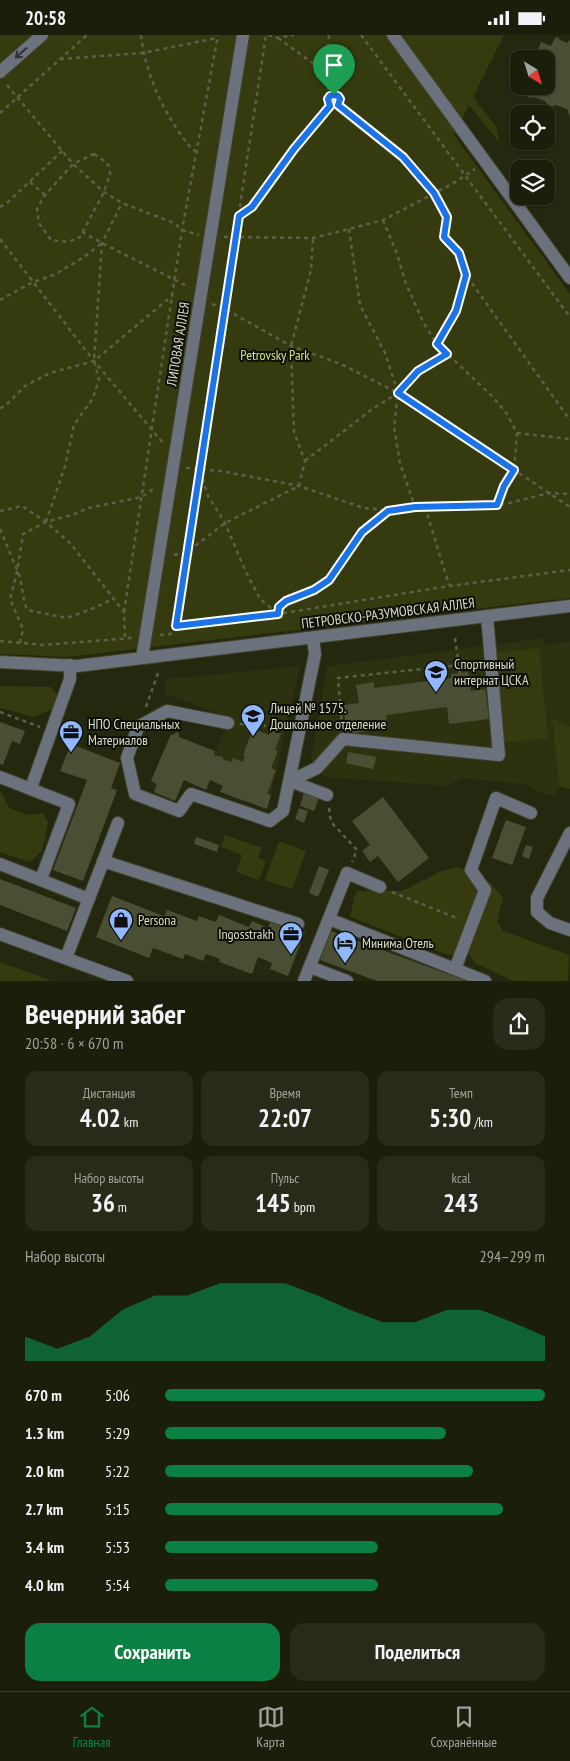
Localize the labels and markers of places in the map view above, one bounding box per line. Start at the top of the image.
pin [313,44,355,95]
place label: Спортивный интернат ЦСКА [454,655,529,689]
school or university icon: Спортивный интернат ЦСКА [423,659,449,693]
place label: Лицей № 1575. Дошкольное отделение [269,699,386,733]
school or university icon: Лицей № 1575. Дошкольное отделение [240,703,266,737]
place label: НПО Специальных Материалов [88,715,180,749]
office icon: НПО Специальных Материалов [58,719,84,753]
shop icon: Persona [108,907,134,941]
place label: Persona [138,911,176,929]
office icon: Ingosstrakh [278,921,304,955]
place label: Ingosstrakh [218,925,274,943]
hotel icon: Минима Отель [332,930,358,964]
place label: Минима Отель [362,934,434,952]

